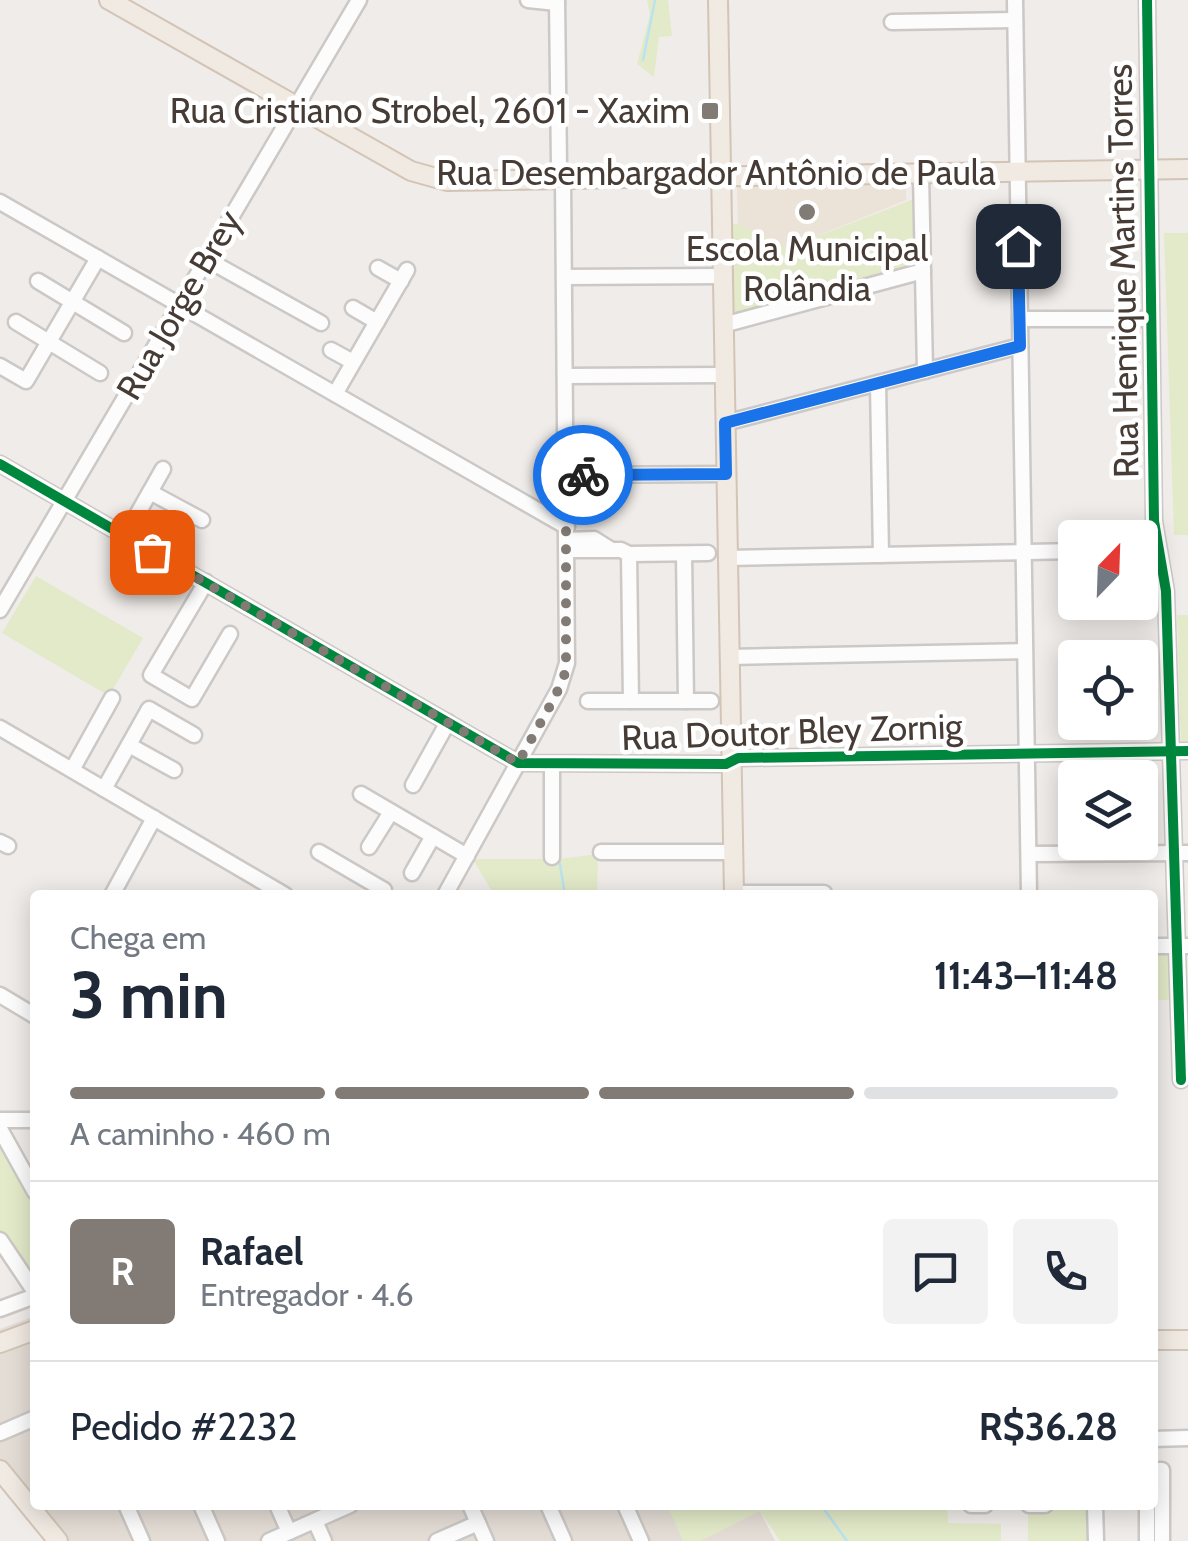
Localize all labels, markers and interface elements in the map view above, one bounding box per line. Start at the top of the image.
street label: Rua Henrique Martins Torres [1097,64,1148,478]
place label: Rua Cristiano Strobel, 2601 - Xaxim [170,89,690,132]
marker: Rua Cristiano Strobel, 2601 - Xaxim [699,100,721,122]
street label: Rua Desembargador Antônio de Paula [436,151,996,194]
marker: Escola Municipal Rolândia [796,201,818,223]
street label: Rua Jorge Brey [107,202,250,407]
pin [976,204,1061,289]
icon: home [991,219,1046,274]
place label: Escola Municipal Rolândia [686,227,929,310]
courier [533,425,633,525]
icon: bike [556,448,611,503]
pin [110,510,195,595]
north arrow [1058,520,1158,620]
map controls [1058,520,1158,860]
icon: bag [125,525,180,580]
button: locate [1058,640,1158,740]
street label: Rua Doutor Bley Zornig [621,704,964,759]
button: layers [1058,760,1158,860]
text: Chega em [70,918,206,957]
text: 11:43–11:48 [934,952,1118,999]
text: 3 min [70,955,228,1034]
text: A caminho · 460 m [70,1114,331,1153]
button: chat [883,1219,988,1324]
button: phone [1013,1219,1118,1324]
text: Rafael [200,1228,304,1275]
text: R [111,1248,134,1295]
text: Entregador · 4.6 [200,1275,414,1314]
text: Pedido #2232 [70,1403,297,1450]
text: R$36.28 [979,1403,1118,1450]

